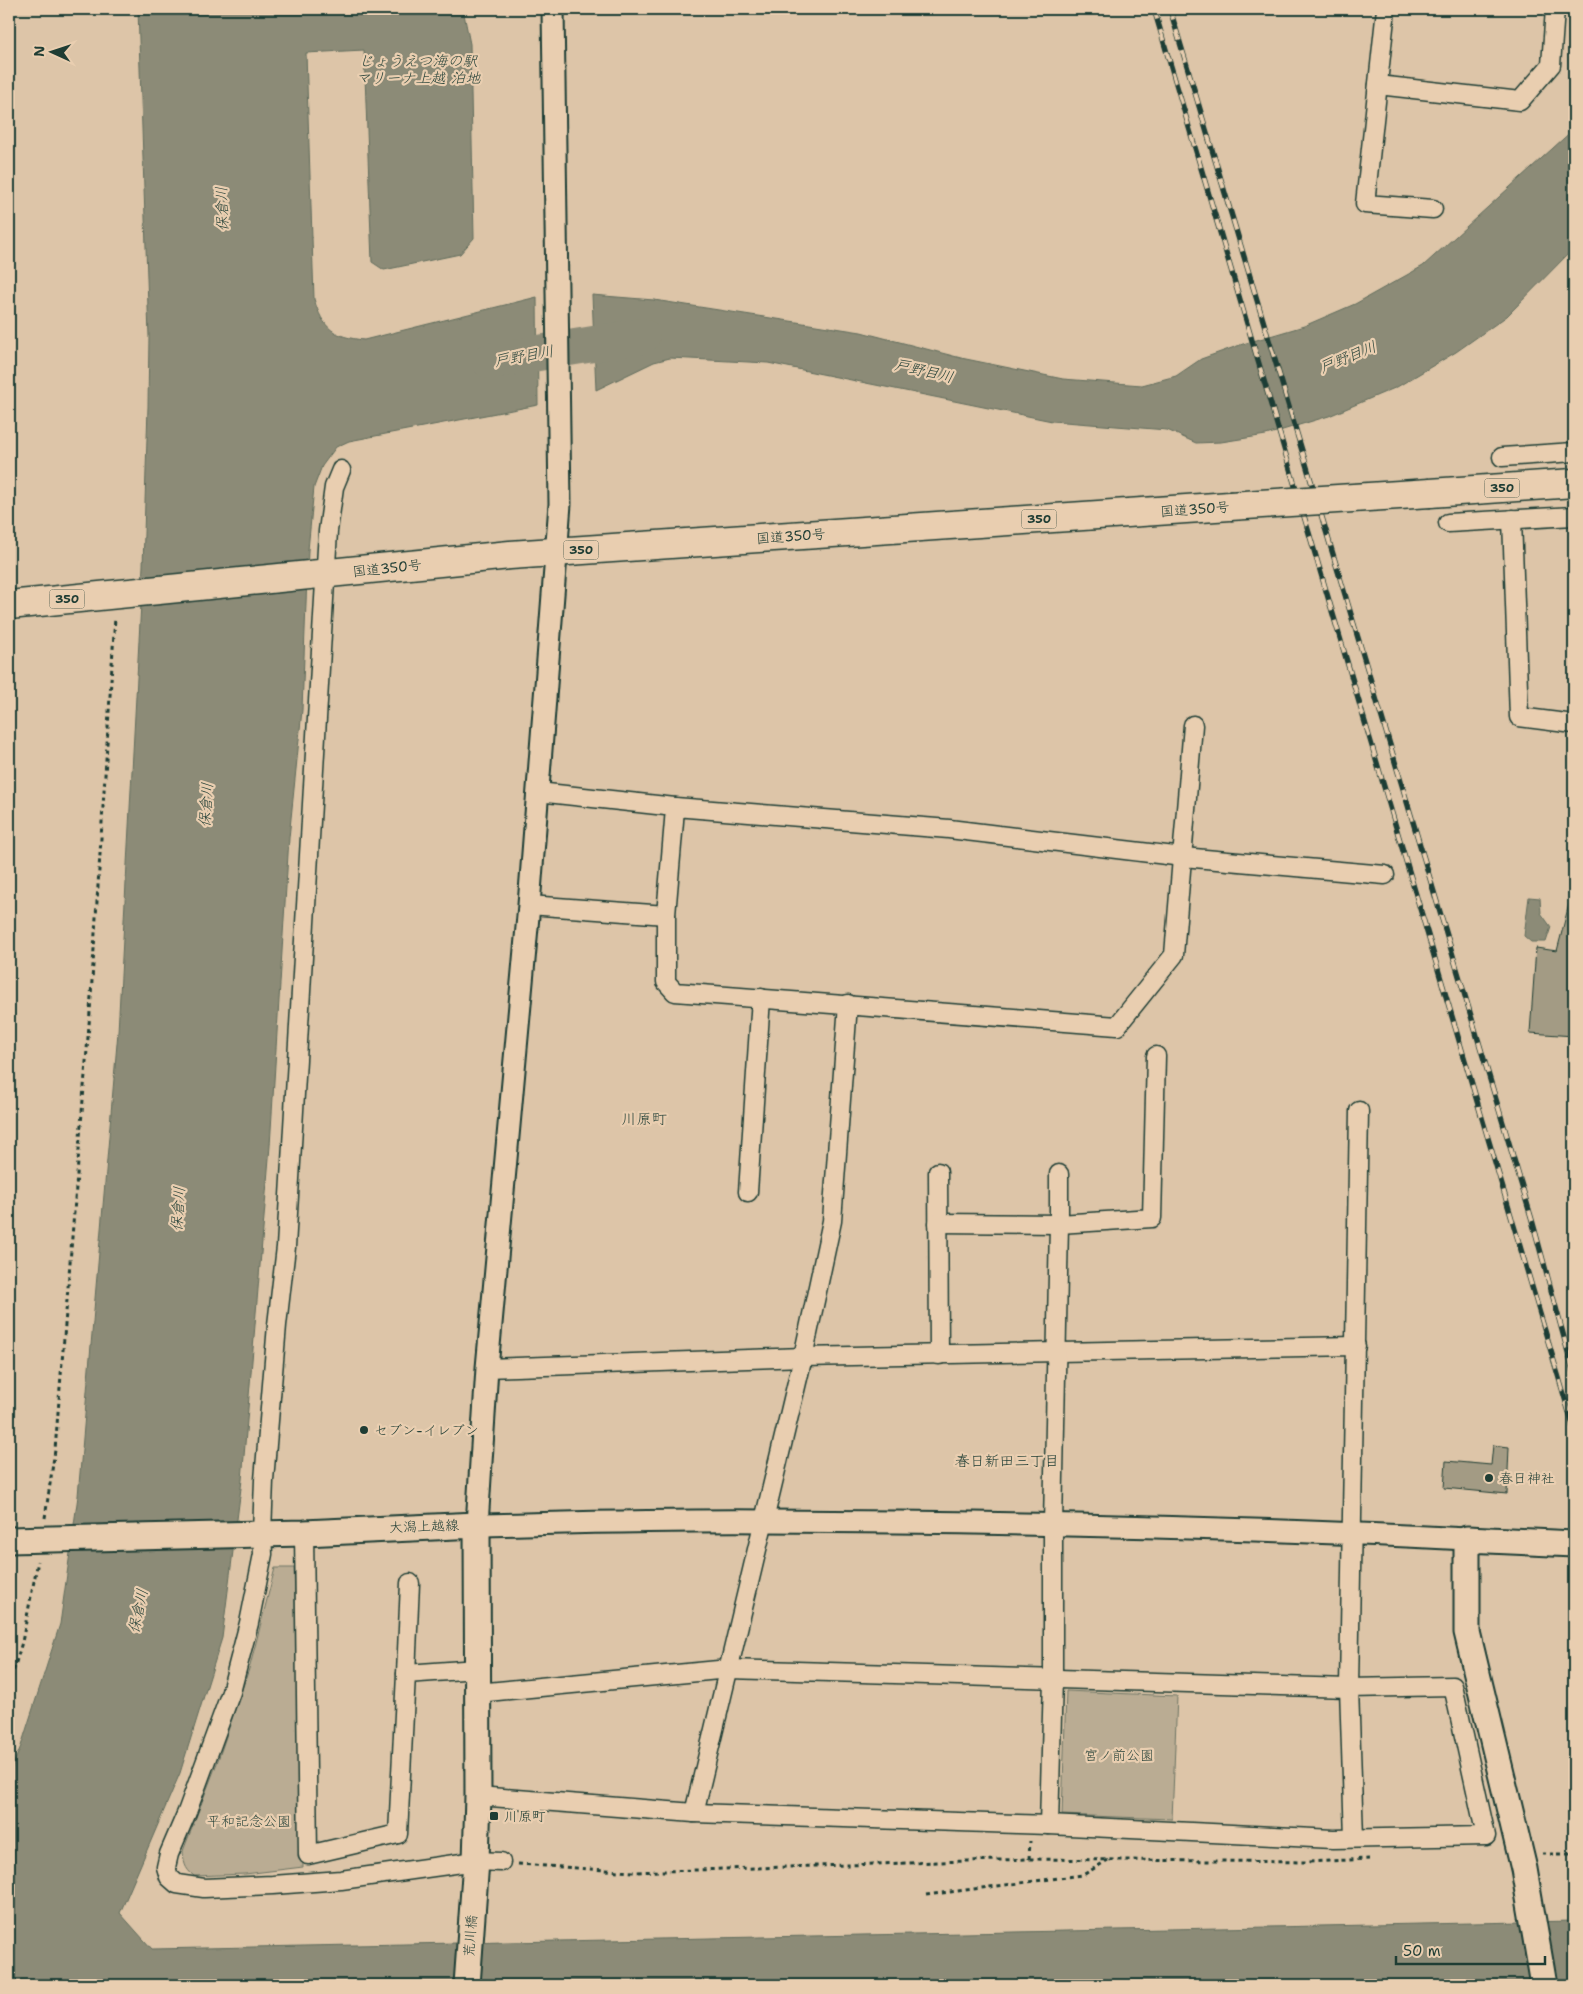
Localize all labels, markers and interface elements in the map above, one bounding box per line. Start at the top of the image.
north arrow [28,28,78,78]
text: N [30,45,48,57]
water label: じょうえつ海の駅 マリーナ上越 泊地 [355,51,482,88]
water label: 保倉川 [211,186,233,232]
water label: 戸野目川 [1316,336,1380,378]
water label: 戸野目川 [493,341,555,371]
water label: 戸野目川 [893,355,955,387]
road number: 350 [1484,478,1520,498]
street label: 国道350号 [1160,498,1230,520]
road number: 350 [1022,509,1056,528]
street label: 国道350号 [756,525,826,547]
road number: 350 [564,540,598,560]
street label: 国道350号 [351,555,423,581]
road number: 350 [50,590,84,608]
water label: 保倉川 [194,782,218,828]
district label: 川原町 [621,1109,667,1129]
water label: 保倉川 [166,1186,190,1232]
place label: セブン-イレブン [374,1421,479,1439]
marker: セブン-イレブン [358,1424,370,1436]
district label: 春日新田三丁目 [954,1451,1060,1471]
place label: 春日神社 [1499,1469,1555,1487]
marker: 春日神社 [1483,1472,1495,1484]
street label: 大潟上越線 [389,1516,459,1536]
water label: 保倉川 [124,1587,152,1635]
park label: 宮ノ前公園 [1084,1746,1154,1764]
place label: 川原町 [504,1807,546,1825]
marker: 川原町 [488,1810,500,1822]
park label: 平和記念公園 [207,1812,291,1830]
street label: 荒川橋 [460,1914,480,1958]
scale bar [1396,1934,1544,1966]
text: 50 m [1403,1941,1441,1961]

